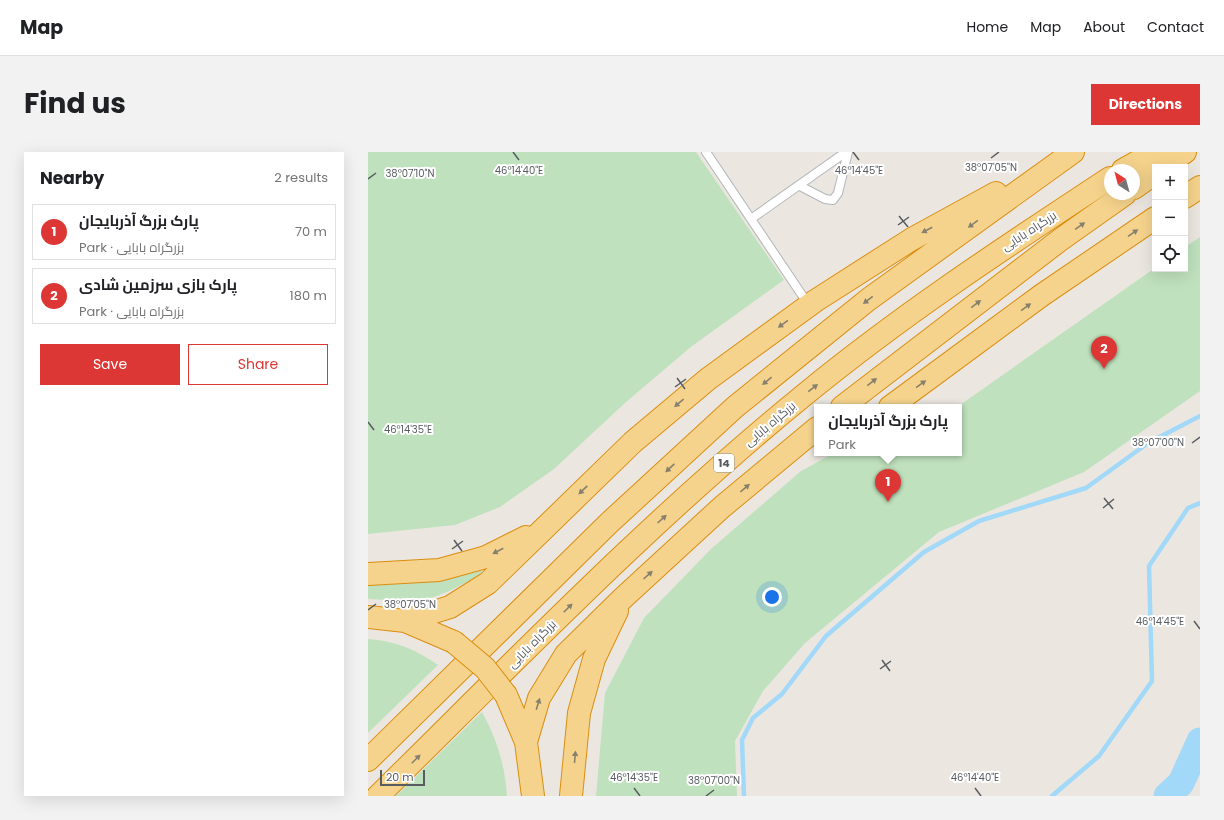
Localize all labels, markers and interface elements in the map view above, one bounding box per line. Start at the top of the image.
text: Map [20,14,63,41]
text: Home [966,17,1008,37]
text: Map [1030,17,1061,37]
text: About [1083,17,1125,37]
text: Contact [1147,17,1204,37]
text: Find us [24,84,126,123]
button: Directions [1091,84,1200,125]
text: 38°07'05"N [965,160,1017,175]
text: 46°14'40"E [495,163,543,178]
text: 46°14'45"E [835,163,883,178]
north arrow [1104,164,1140,200]
map controls [1152,164,1188,272]
button: + [1152,164,1188,200]
text: Nearby [40,166,104,190]
text: 38°07'10"N [385,166,435,181]
text: 2 results [274,168,328,187]
button: − [1152,200,1188,236]
street label: بزرگراه بابایی [998,206,1060,255]
text: پارک بزرگ آذربایجان [79,210,199,231]
one-way arrow [968,220,979,228]
text: 1 [52,222,56,241]
text: 70 m [295,222,327,241]
one-way arrow [1075,222,1085,230]
one-way arrow [921,227,933,234]
one-way arrow [1127,229,1138,237]
button: locate [1152,236,1188,272]
text: Park · بزرگراه بابایی [79,238,184,257]
text: پارک بازی سرزمین شادی [79,274,237,295]
text: 2 [50,286,58,305]
text: 180 m [290,286,327,305]
one-way arrow [862,295,873,304]
one-way arrow [971,300,981,308]
text: Park · بزرگراه بابایی [79,302,184,321]
one-way arrow [1020,303,1031,311]
one-way arrow [778,320,788,328]
pin: 2 [1091,336,1117,369]
button: Save [40,344,180,385]
button: Share [188,344,328,385]
one-way arrow [762,377,772,386]
one-way arrow [867,378,878,387]
one-way arrow [916,380,926,388]
one-way arrow [808,384,819,392]
street label: بزرگراه بابایی [740,397,799,450]
one-way arrow [674,398,685,407]
popup [814,404,962,456]
text: پارک بزرگ آذربایجان [828,410,948,431]
text: 46°14'35"E [384,422,432,437]
text: Park [828,435,856,454]
text: 38°07'00"N [1132,435,1184,450]
road number: 14 [714,454,734,472]
one-way arrow [665,463,675,472]
pin: 1 [875,469,901,502]
one-way arrow [739,483,750,492]
one-way arrow [578,485,588,495]
one-way arrow [657,514,667,523]
one-way arrow [492,548,504,554]
one-way arrow [643,570,653,579]
your location [762,587,782,607]
text: 38°07'05"N [384,597,436,612]
one-way arrow [563,603,573,613]
text: 46°14'45"E [1136,614,1184,629]
street label: بزرگراه بابایی [504,616,560,672]
one-way arrow [535,698,541,710]
one-way arrow [571,751,578,763]
one-way arrow [411,754,421,764]
scale bar [380,768,425,787]
text: 20 m [386,769,414,785]
text: 46°14'35"E [610,770,658,785]
text: 46°14'40"E [951,770,999,785]
text: 38°07'00"N [688,773,740,788]

